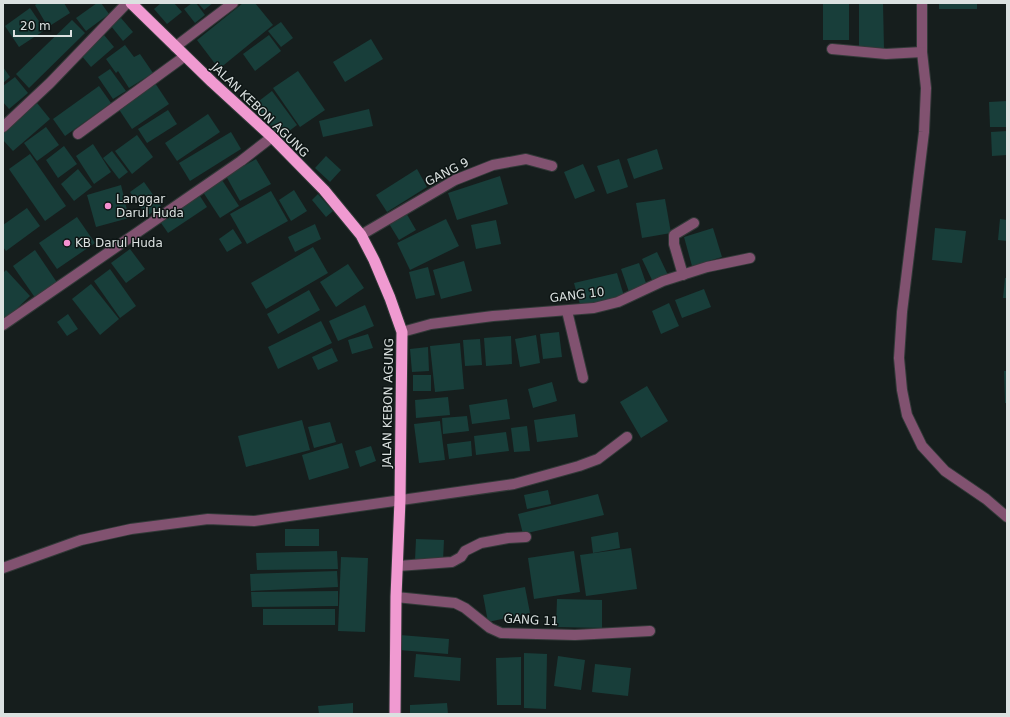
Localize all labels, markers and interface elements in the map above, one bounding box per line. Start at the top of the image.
scale bar [14,12,71,38]
text: 20 m [20,19,51,33]
street label: JALAN KEBON AGUNG [208,59,311,160]
street label: GANG 9 [423,155,471,189]
place label: Langgar Darul Huda [116,192,184,220]
marker: Langgar Darul Huda [103,201,113,211]
place label: KB Darul Huda [75,236,163,250]
marker: KB Darul Huda [62,238,72,248]
street label: GANG 10 [549,285,605,305]
street label: JALAN KEBON AGUNG [380,338,396,469]
street label: GANG 11 [503,612,559,628]

